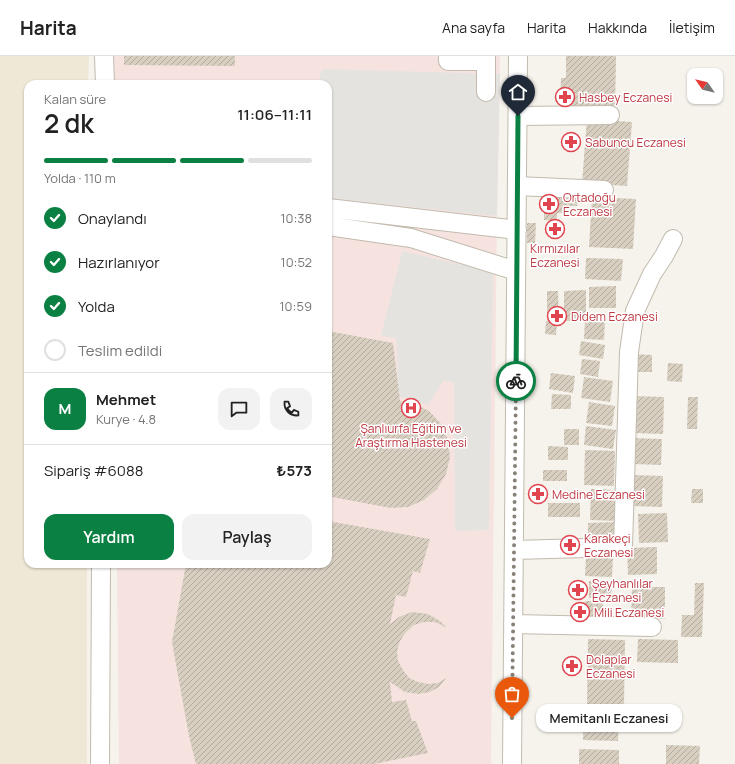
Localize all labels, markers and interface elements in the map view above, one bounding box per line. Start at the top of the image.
text: Harita [20,15,77,41]
text: Ana sayfa [442,18,505,37]
text: Harita [527,18,566,37]
text: Hakkında [588,18,647,37]
text: İletişim [669,18,715,37]
north arrow [687,68,723,104]
map controls [687,68,723,104]
pin [501,75,535,116]
icon: home [507,81,529,103]
pharmacy icon: Hasbey Eczanesi [554,86,576,108]
place label: Hasbey Eczanesi [579,89,672,106]
text: Kalan süre [44,90,106,108]
text: 11:06–11:11 [237,104,312,125]
text: 2 dk [44,105,94,141]
pharmacy icon: Sabuncu Eczanesi [560,131,582,153]
place label: Sabuncu Eczanesi [585,134,686,151]
text: Yolda · 110 m [44,169,116,187]
place label: Ortadoğu Eczanesi [563,189,616,220]
pharmacy icon: Ortadoğu Eczanesi [538,193,560,215]
icon: check [44,207,66,229]
text: Onaylandı [78,208,147,229]
text: 10:38 [280,209,312,227]
pharmacy icon: Kırmızılar Eczanesi [544,218,566,240]
place label: Kırmızılar Eczanesi [530,240,581,271]
icon: check [44,251,66,273]
text: Hazırlanıyor [78,252,160,273]
text: 10:52 [281,253,312,271]
icon: check [44,295,66,317]
text: Yolda [78,296,115,317]
text: 10:59 [280,297,312,315]
pharmacy icon: Didem Eczanesi [546,305,568,327]
place label: Didem Eczanesi [571,308,658,325]
text: Teslim edildi [78,340,162,361]
courier [496,361,536,401]
icon: bike [505,370,527,392]
button: chat [218,388,260,430]
button: phone [270,388,312,430]
text: Mehmet [96,389,156,410]
hospital icon: Şanlıurfa Eğitim ve Araştırma Hastenesi [400,397,422,419]
text: M [59,398,71,419]
text: Kurye · 4.8 [96,410,156,428]
place label: Şanlıurfa Eğitim ve Araştırma Hastenesi [355,420,467,451]
text: Sipariş #6088 [44,460,143,481]
text: ₺573 [277,460,312,481]
pharmacy icon: Medine Eczanesi [527,483,549,505]
place label: Medine Eczanesi [552,486,645,503]
button: Yardım [44,514,174,560]
button: Paylaş [182,514,312,560]
place label: Karakeçi Eczanesi [584,530,633,561]
pharmacy icon: Karakeçi Eczanesi [559,534,581,556]
place label: Şeyhanlılar Eczanesi [592,575,654,606]
pharmacy icon: Şeyhanlılar Eczanesi [567,579,589,601]
pharmacy icon: Mili Eczanesi [569,601,591,623]
place label: Mili Eczanesi [594,604,664,621]
place label: Dolaplar Eczanesi [586,651,635,682]
pharmacy icon: Dolaplar Eczanesi [561,655,583,677]
pin [495,677,529,718]
icon: bag [501,683,523,705]
callout: Memitanlı Eczanesi [536,704,682,732]
text: Memitanlı Eczanesi [550,709,668,727]

